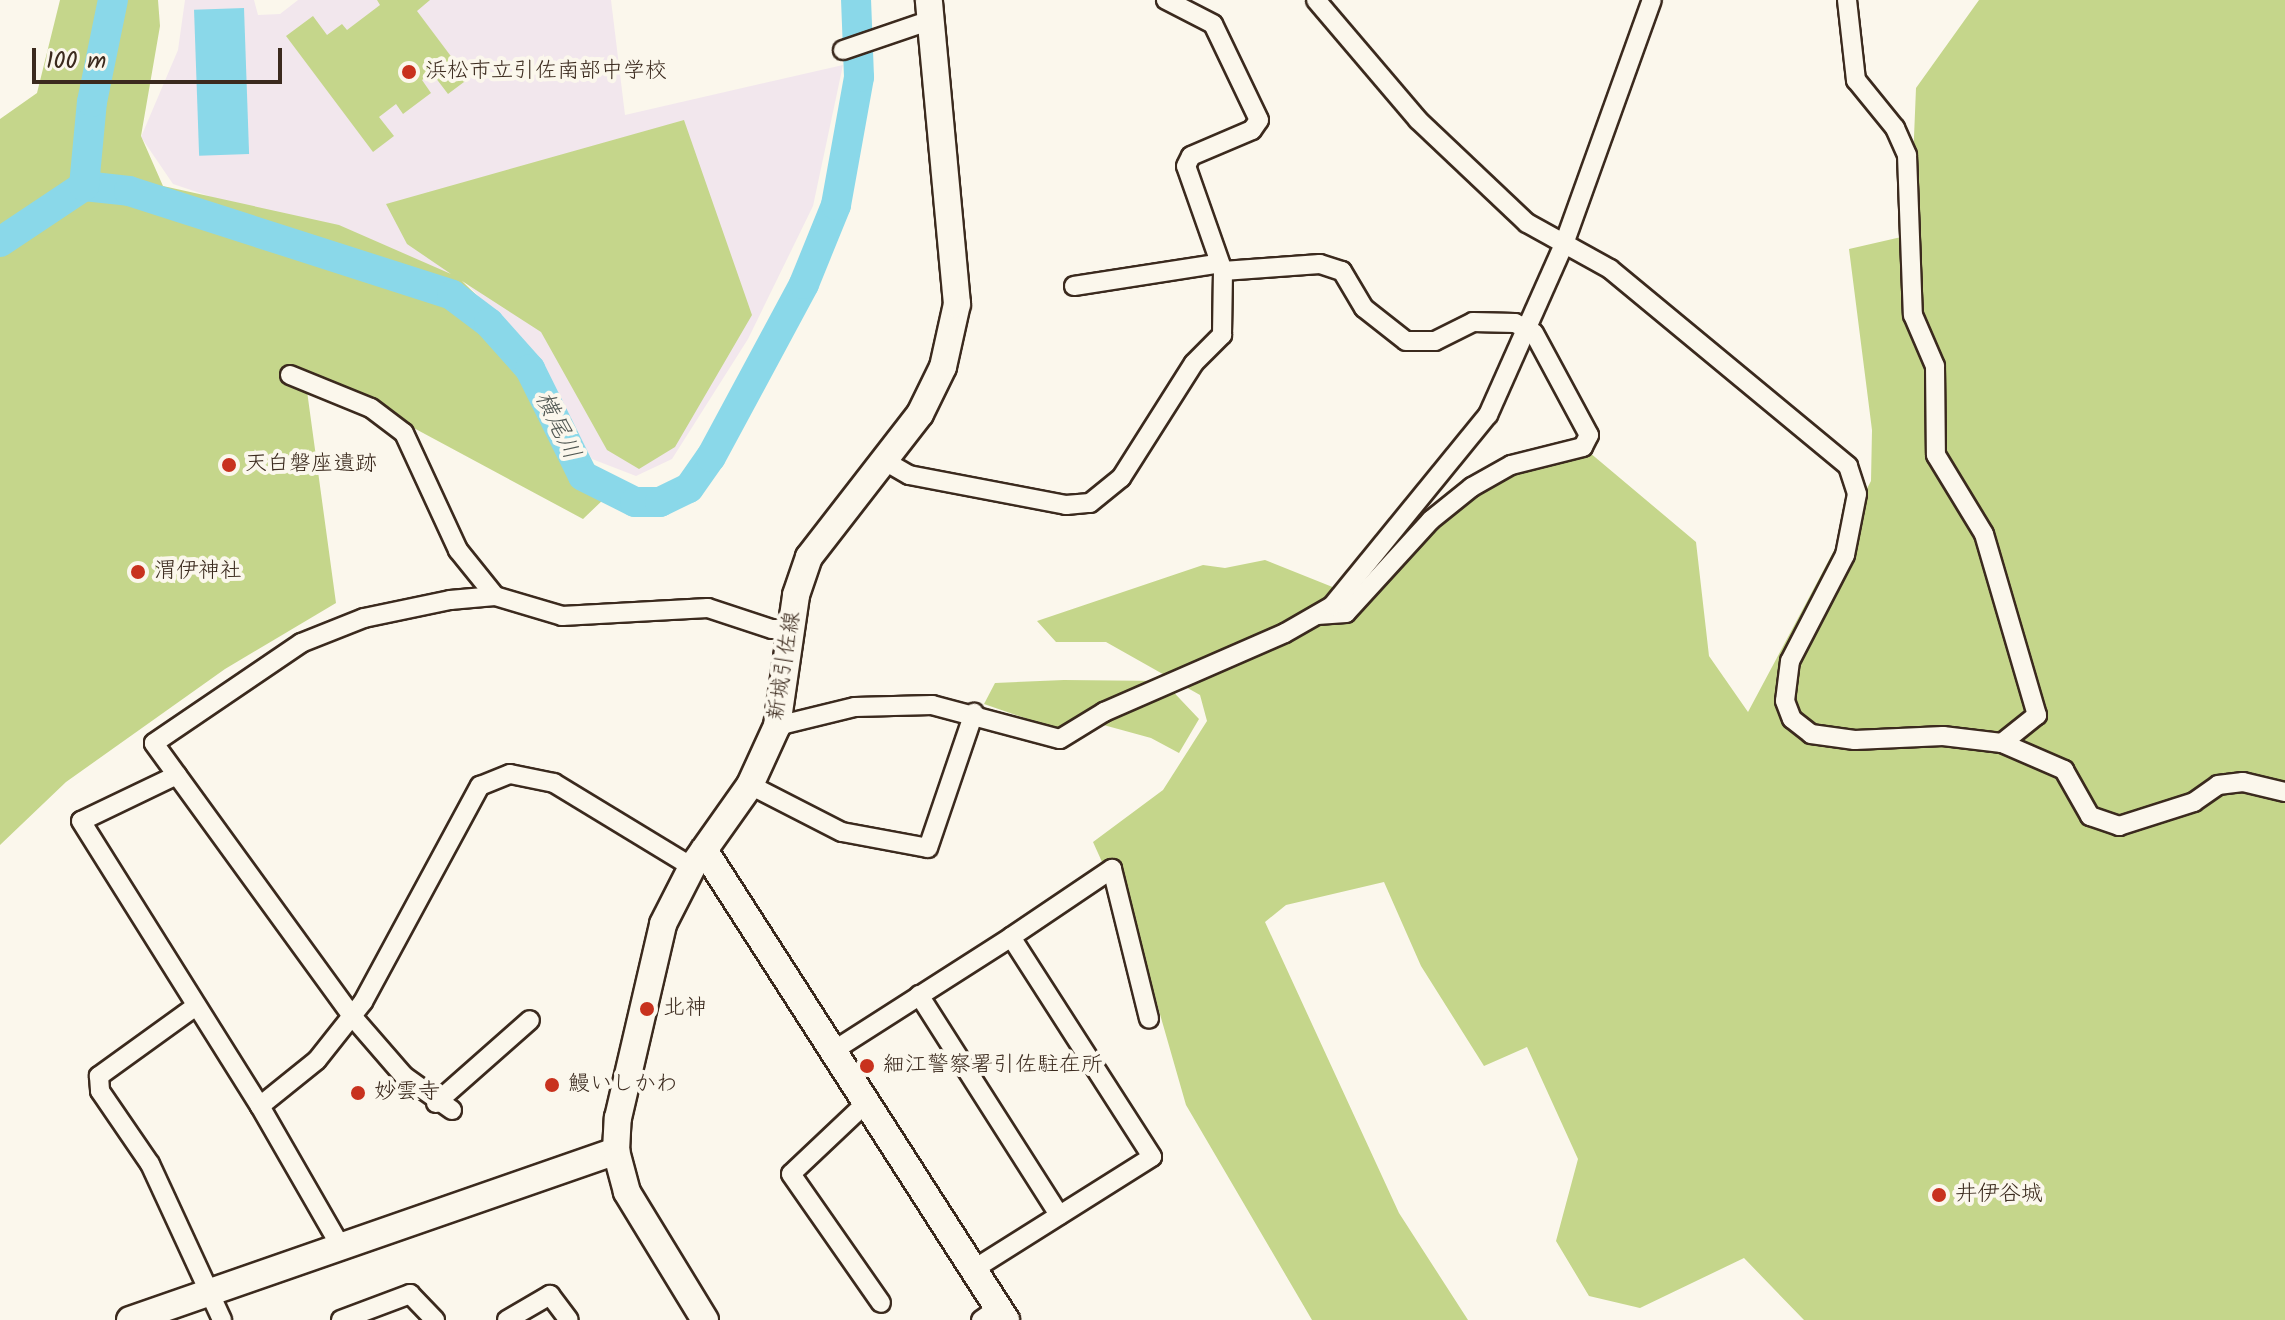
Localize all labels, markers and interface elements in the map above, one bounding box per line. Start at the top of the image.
scale bar [36,32,286,82]
text: 100 m [46,42,106,81]
place label: 浜松市立引佐南部中学校 [425,59,667,85]
marker: 浜松市立引佐南部中学校 [400,63,418,81]
water label: 横尾川 [528,387,586,465]
place label: 天白磐座遺跡 [245,452,377,478]
marker: 天白磐座遺跡 [220,456,238,474]
place label: 渭伊神社 [154,559,242,585]
marker: 渭伊神社 [129,563,147,581]
street label: 新城引佐線 [763,610,807,722]
place label: 北神 [663,996,707,1022]
marker: 北神 [638,1000,656,1018]
place label: 細江警察署引佐駐在所 [883,1053,1103,1079]
marker: 細江警察署引佐駐在所 [858,1057,876,1075]
place label: 鰻いしかわ [568,1072,678,1098]
marker: 鰻いしかわ [543,1076,561,1094]
place label: 妙雲寺 [374,1080,440,1106]
marker: 妙雲寺 [349,1084,367,1102]
place label: 井伊谷城 [1955,1182,2043,1208]
marker: 井伊谷城 [1930,1186,1948,1204]

